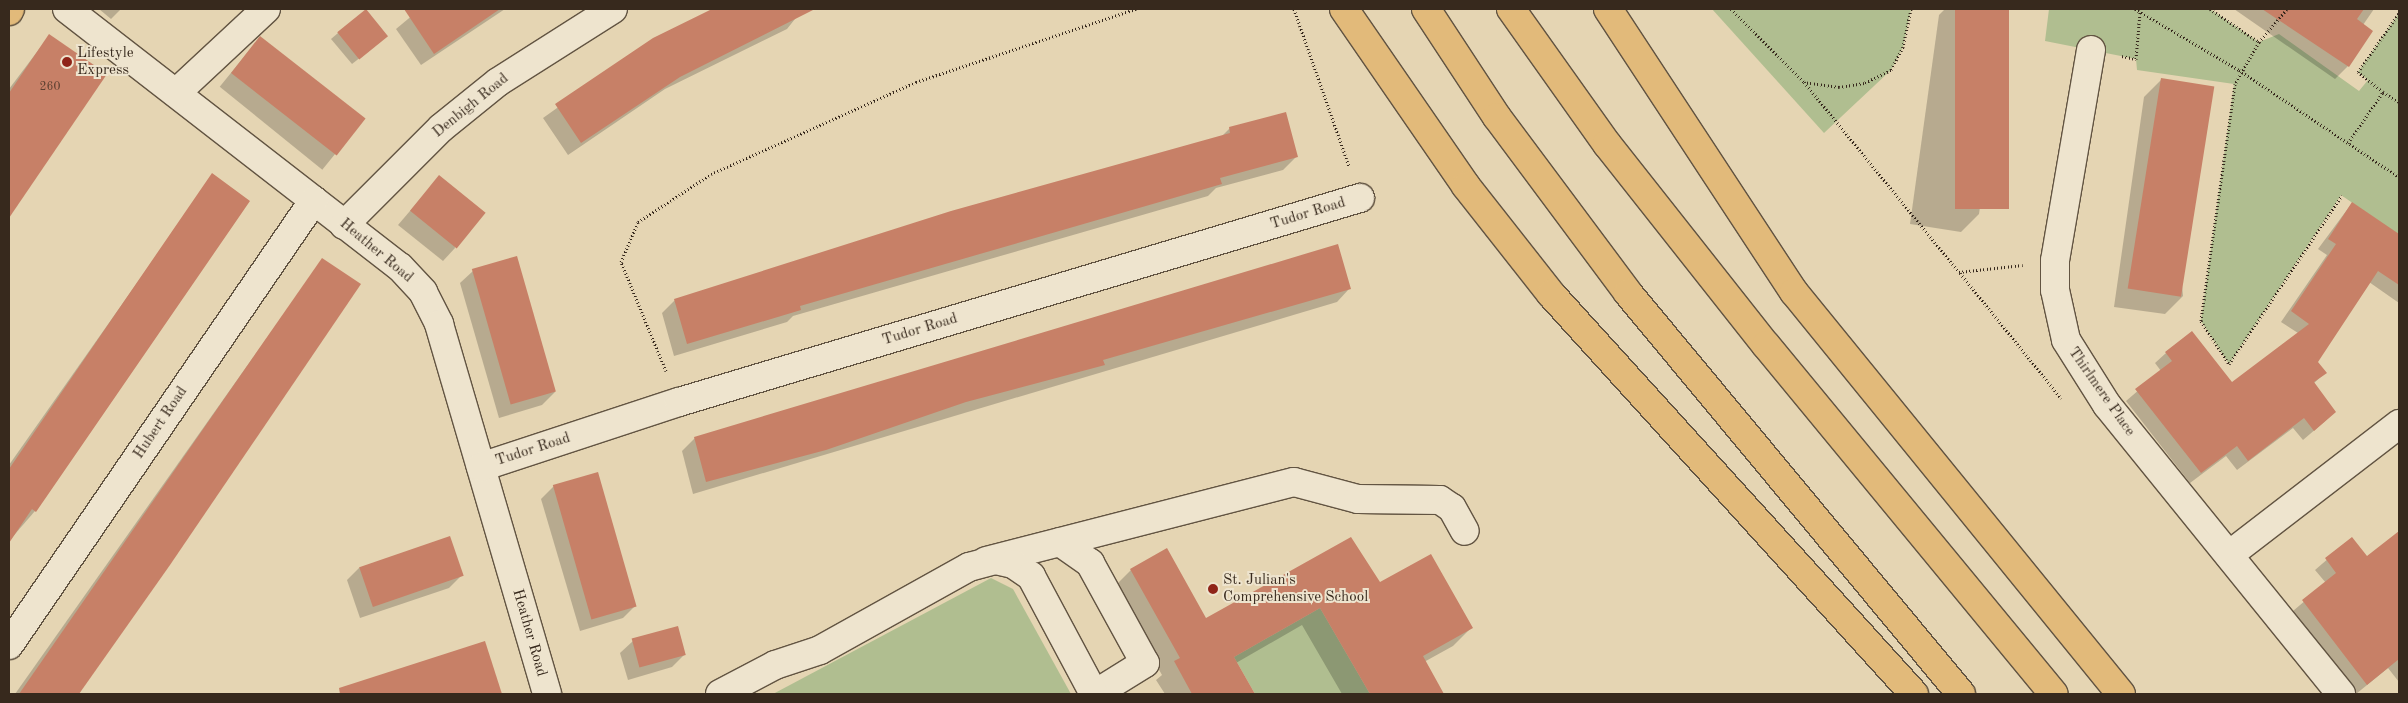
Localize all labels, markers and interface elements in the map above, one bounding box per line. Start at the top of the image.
place label: Lifestyle Express [77,44,134,79]
marker: Lifestyle Express [61,56,73,68]
street label: Denbigh Road [429,70,513,142]
house number: 260 [40,81,60,95]
street label: Tudor Road [1268,194,1348,234]
street label: Heather Road [336,215,416,287]
street label: Tudor Road [880,310,960,350]
street label: Thirlmere Place [2064,344,2138,440]
street label: Hubert Road [130,383,192,463]
street label: Tudor Road [493,429,573,471]
place label: St. Julian's Comprehensive School [1223,571,1368,606]
marker: St. Julian's Comprehensive School [1207,583,1219,595]
street label: Heather Road [508,587,550,679]

